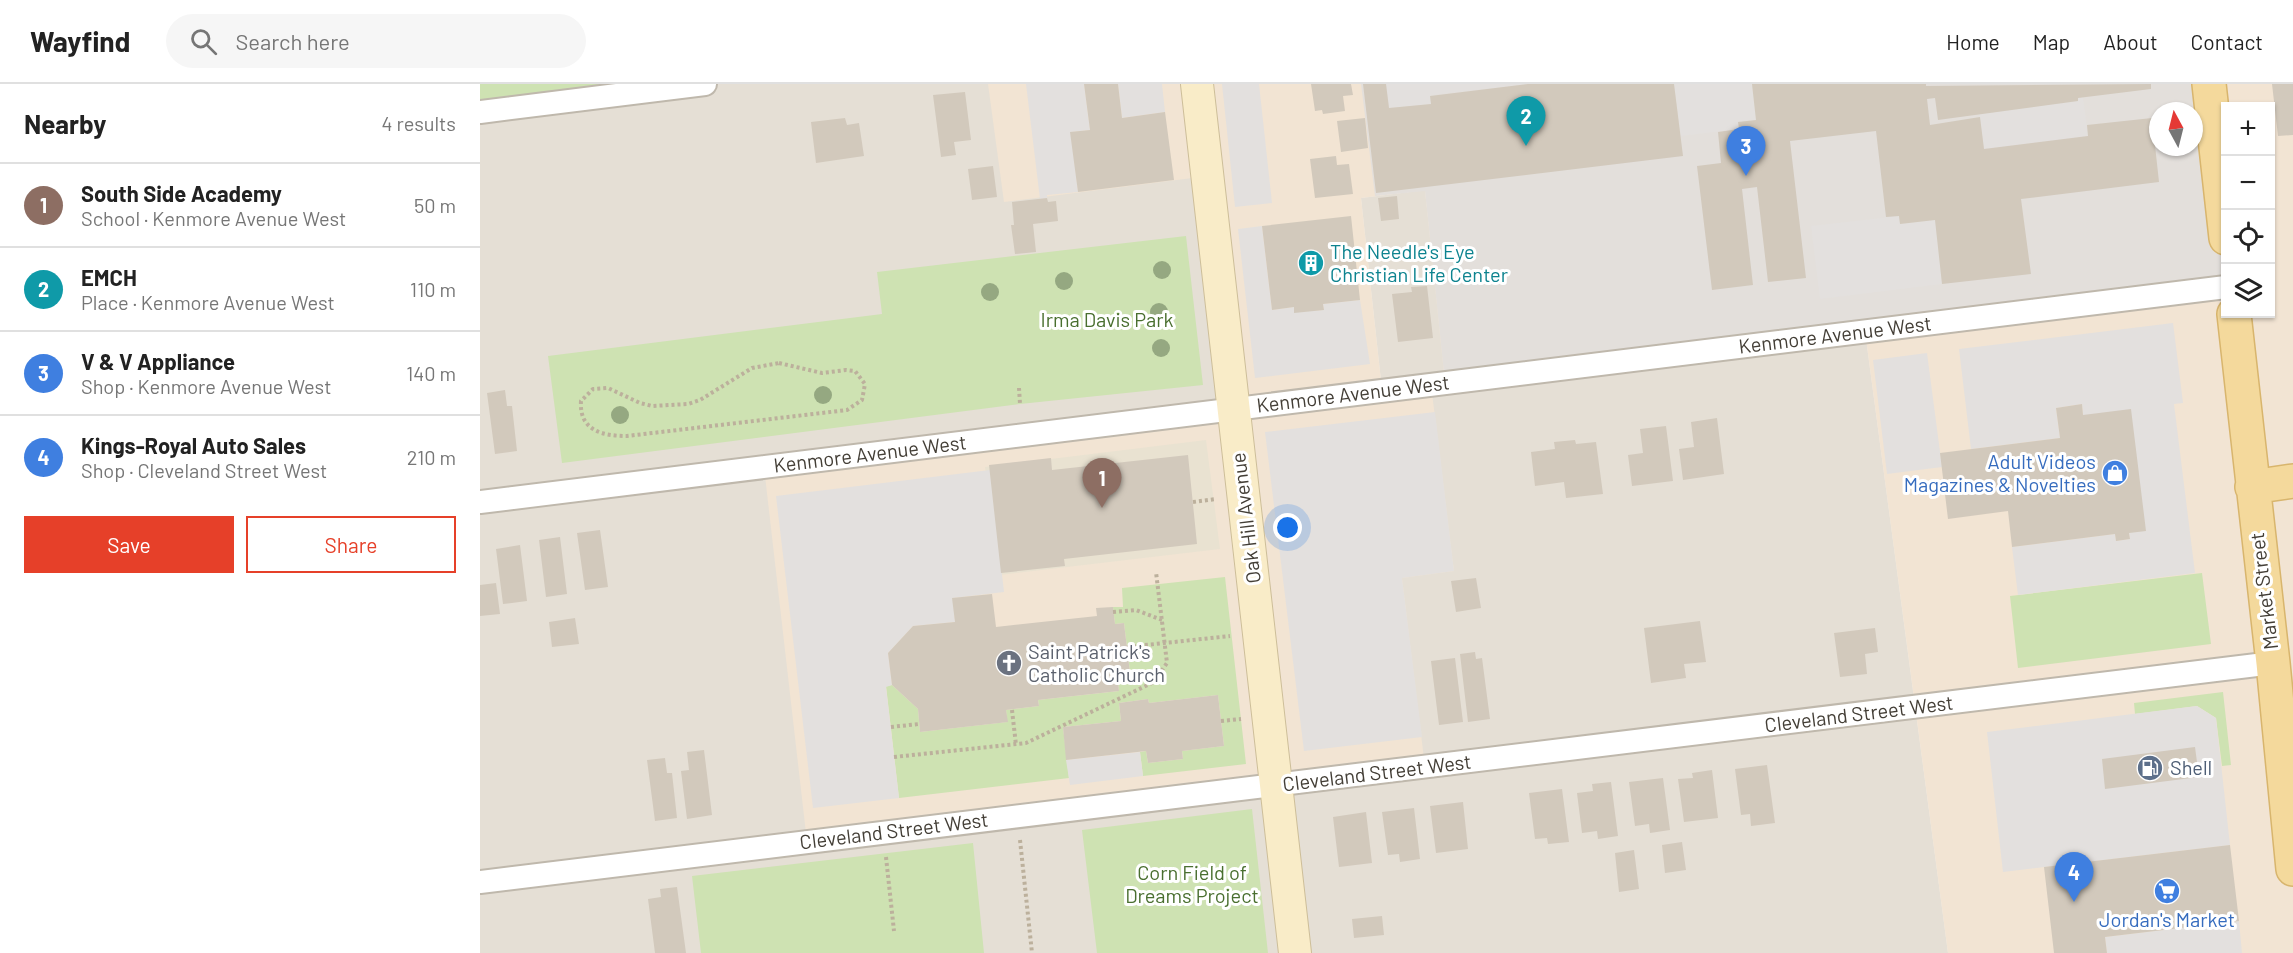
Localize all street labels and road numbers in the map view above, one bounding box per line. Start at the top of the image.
street label: Kenmore Avenue West [1737,310,1933,358]
street label: Kenmore Avenue West [1255,369,1451,417]
street label: Kenmore Avenue West [772,429,968,477]
street label: Oak Hill Avenue [1225,451,1265,585]
street label: Market Street [2244,531,2282,651]
street label: Cleveland Street West [1763,690,1955,736]
street label: Cleveland Street West [1281,749,1473,795]
street label: Cleveland Street West [798,807,990,853]

